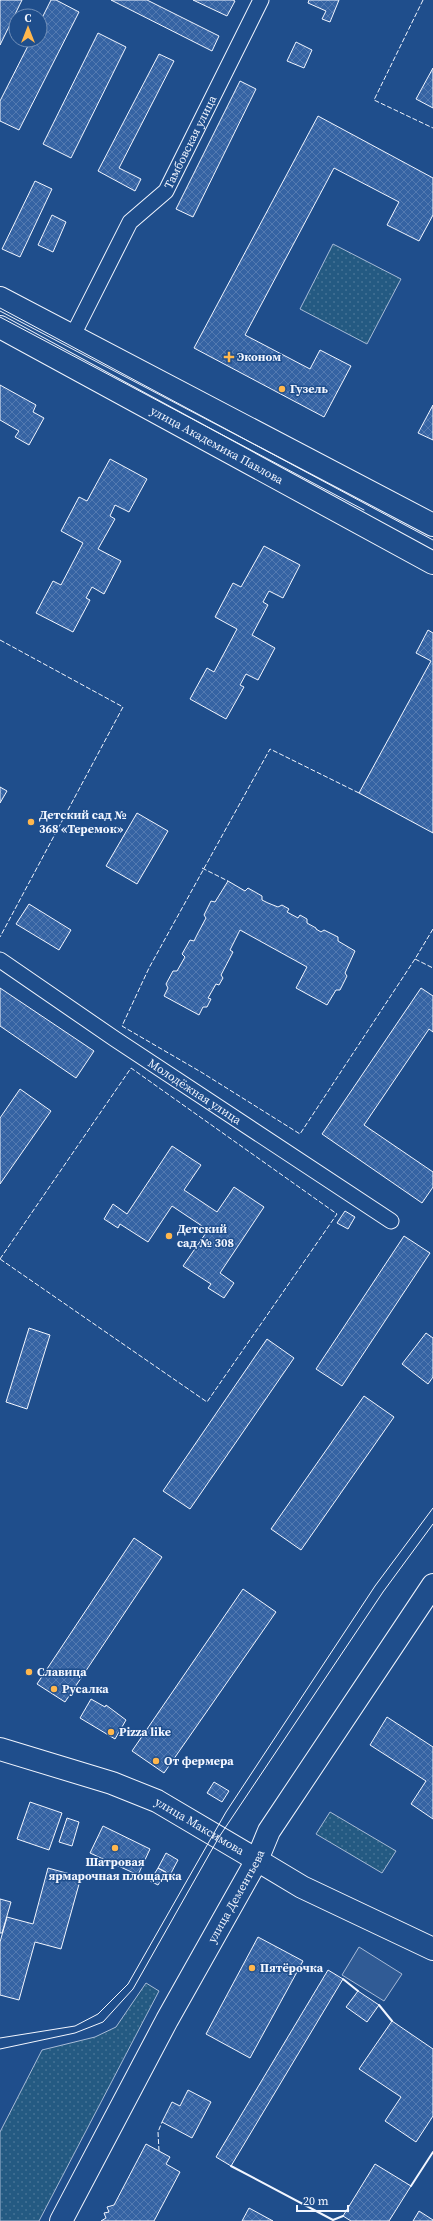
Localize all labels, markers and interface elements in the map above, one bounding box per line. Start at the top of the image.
north arrow [8,8,48,48]
text: С [25,11,32,26]
street label: Тамбовская улица [160,92,221,191]
place label: Эконом [237,349,281,365]
marker: Эконом [224,352,234,362]
place label: Гузель [290,381,328,397]
marker: Гузель [277,384,287,394]
street label: улица Академика Павлова [148,402,287,488]
place label: Детский сад № 368 «Теремок» [39,807,127,837]
marker: Детский сад № 368 «Теремок» [26,817,36,827]
street label: Молодёжная улица [145,1055,245,1129]
place label: Детский сад № 308 [177,1221,234,1251]
marker: Детский сад № 308 [164,1231,174,1241]
place label: Славица [37,1664,87,1680]
marker: Славица [24,1667,34,1677]
place label: Русалка [62,1681,109,1697]
marker: Русалка [49,1684,59,1694]
place label: Pizza like [119,1724,171,1740]
marker: Pizza like [106,1727,116,1737]
place label: От фермера [164,1753,234,1769]
marker: От фермера [151,1756,161,1766]
street label: улица Максимова [152,1794,248,1859]
marker: Шатровая ярмарочная площадка [110,1843,120,1853]
street label: улица Дементьева [204,1847,269,1946]
place label: Шатровая ярмарочная площадка [48,1854,182,1884]
place label: Пятёрочка [260,1960,324,1976]
marker: Пятёрочка [247,1963,257,1973]
scale bar [297,2187,348,2213]
text: 20 m [303,2193,329,2209]

